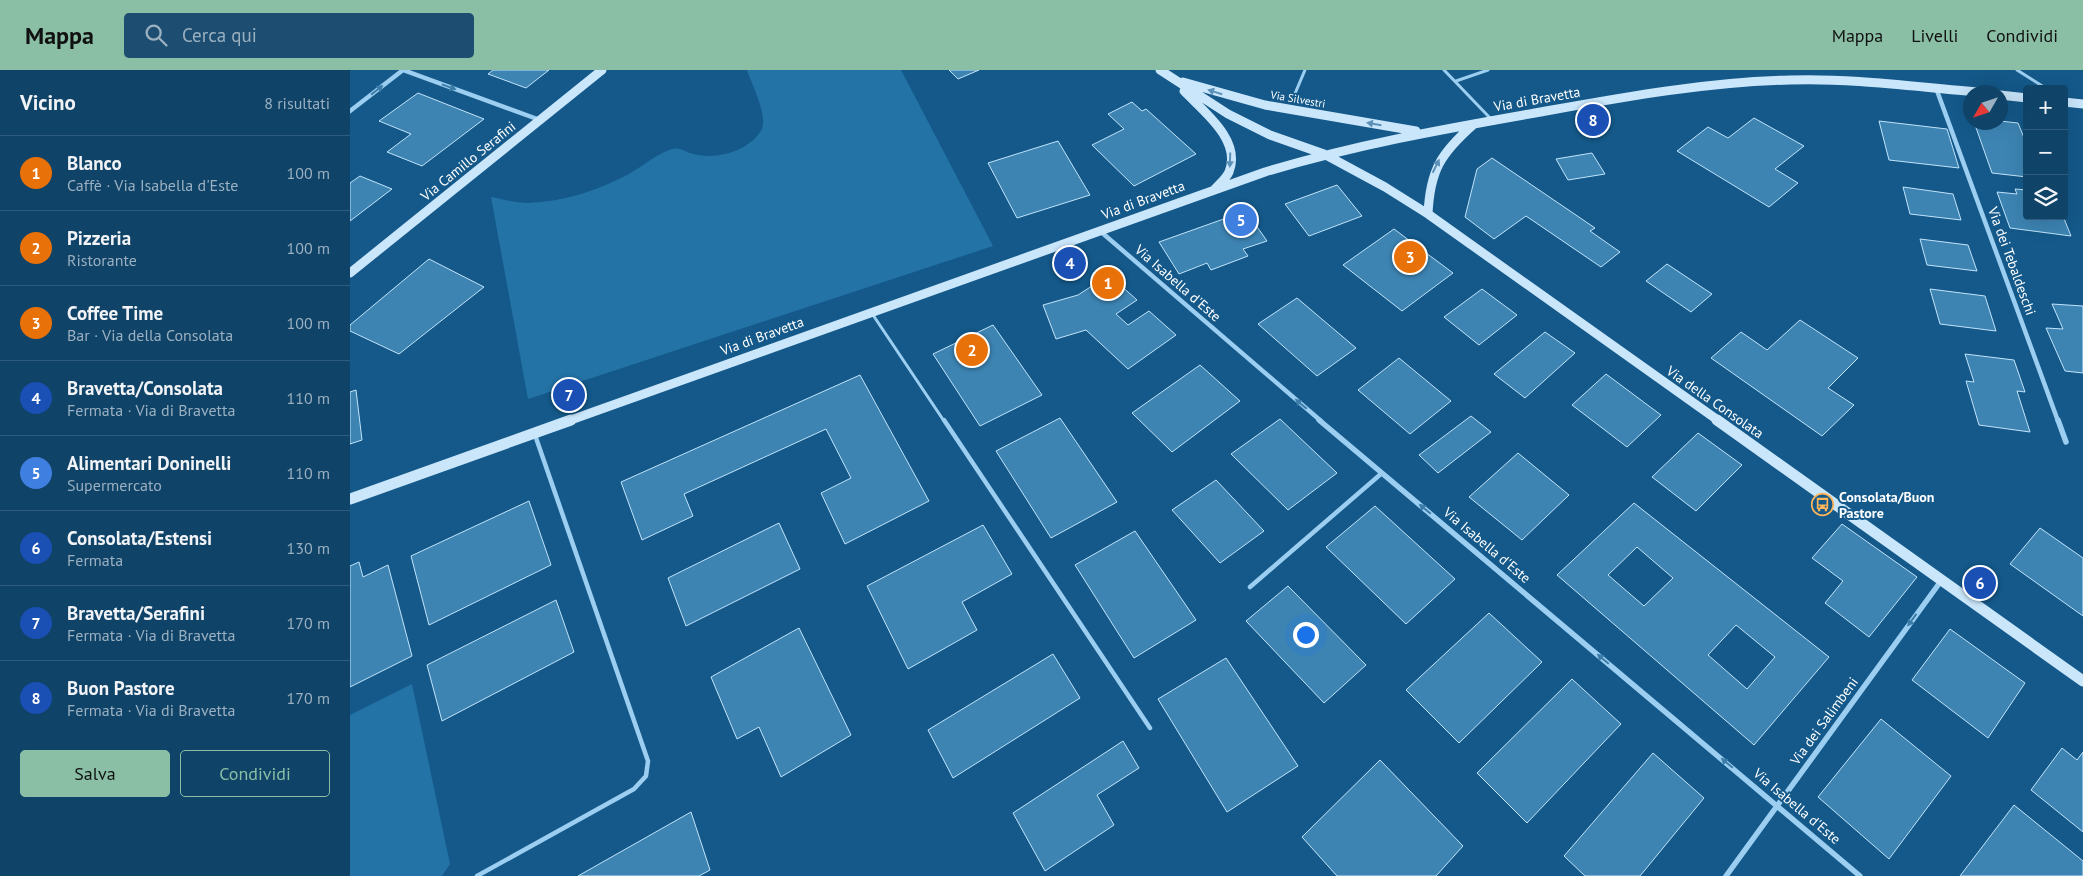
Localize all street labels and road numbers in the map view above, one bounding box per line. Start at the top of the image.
street label: Via di Bravetta [1491,83,1582,116]
street label: Via Silvestri [1269,87,1327,111]
street label: Via Camillo Serafini [416,117,519,205]
street label: Via di Bravetta [1098,177,1187,224]
street label: Via dei Tebaldeschi [1984,203,2040,318]
street label: Via Isabella d'Este [1130,240,1225,325]
street label: Via di Bravetta [717,313,806,360]
street label: Via della Consolata [1662,361,1767,442]
street label: Via Isabella d'Este [1439,503,1534,587]
street label: Via dei Salimbeni [1786,674,1862,769]
street label: Via Isabella d'Este [1749,764,1844,848]

